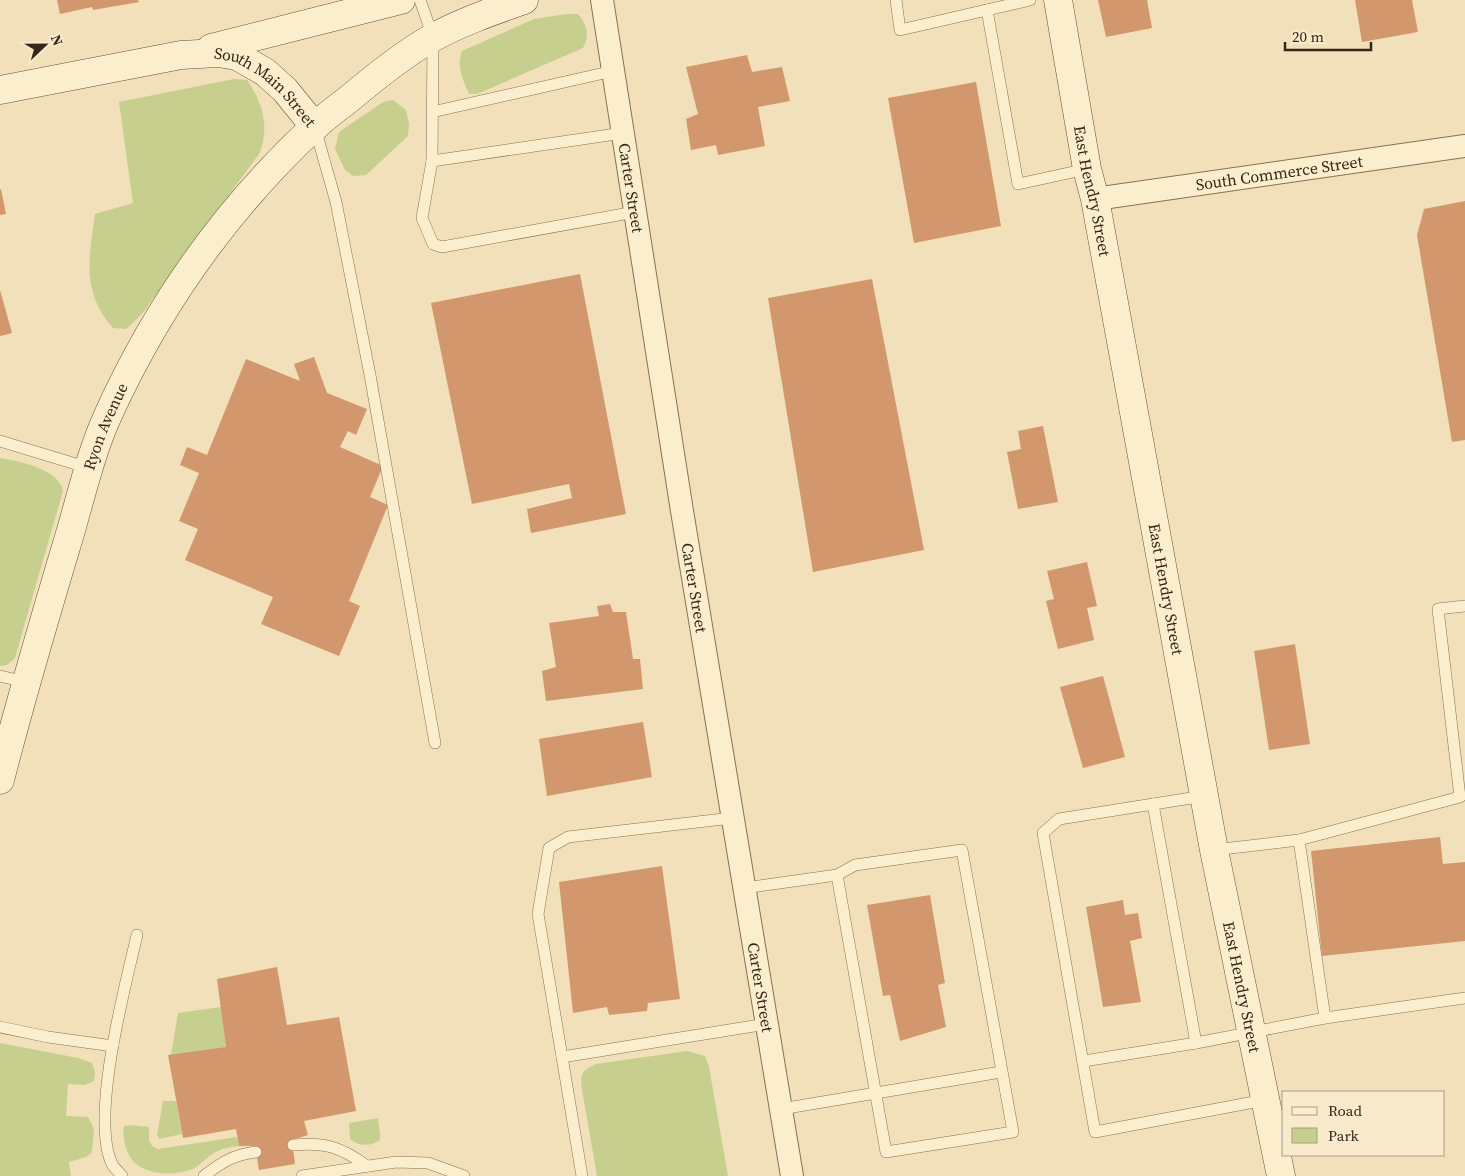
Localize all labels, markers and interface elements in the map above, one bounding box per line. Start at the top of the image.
north arrow [20,20,70,70]
scale bar [1285,20,1371,52]
text: 20 m [1292,26,1324,47]
text: N [46,32,68,49]
street label: South Main Street [213,42,322,132]
street label: East Hendry Street [1069,124,1116,259]
street label: Carter Street [614,141,649,235]
street label: South Commerce Street [1194,150,1365,195]
street label: Ryon Avenue [78,379,133,473]
street label: East Hendry Street [1143,522,1189,657]
street label: Carter Street [676,541,713,635]
street label: East Hendry Street [1218,919,1266,1055]
street label: Carter Street [743,941,779,1035]
legend [1282,1091,1445,1156]
text: Road [1328,1100,1362,1121]
text: Park [1328,1125,1360,1146]

